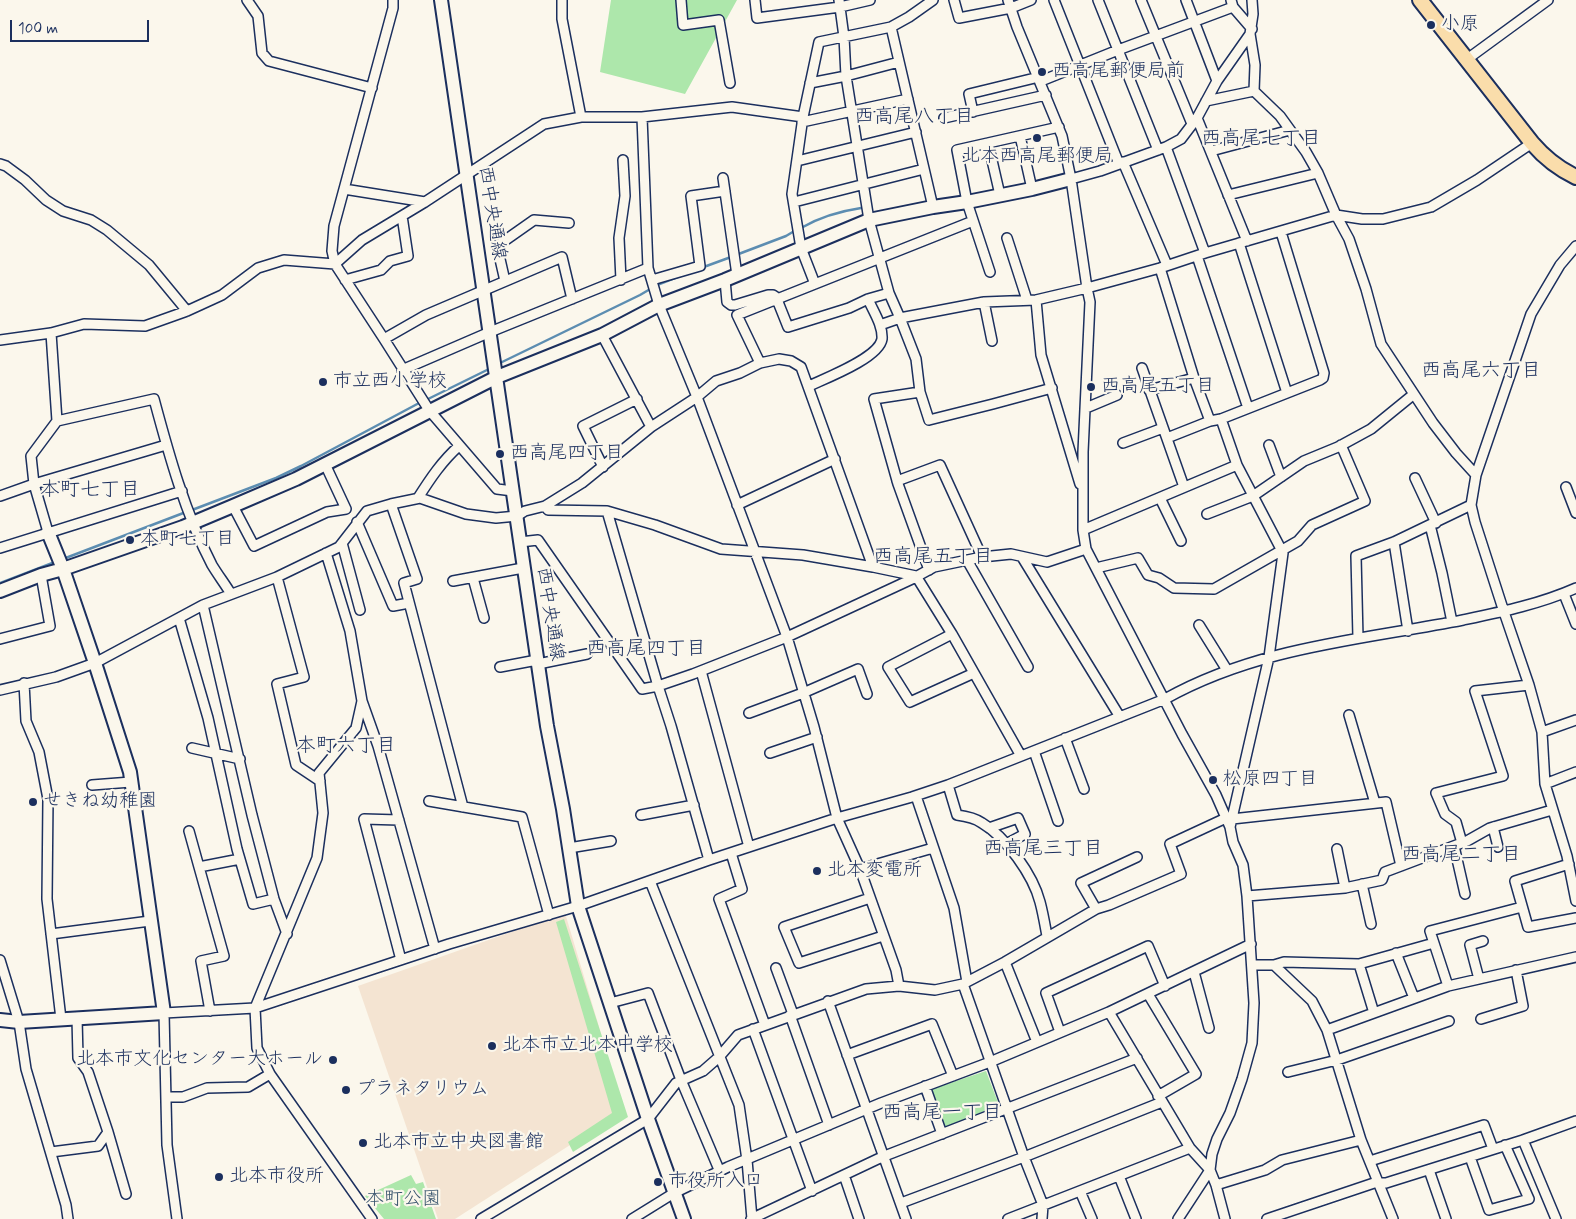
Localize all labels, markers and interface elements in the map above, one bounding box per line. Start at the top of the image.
scale bar [12,10,151,42]
place label: 小原 [1441,14,1479,36]
text: 100 m [18,19,58,39]
marker: 小原 [1425,19,1437,31]
place label: 西高尾郵便局前 [1052,61,1185,83]
marker: 西高尾郵便局前 [1036,66,1048,78]
district label: 西高尾八丁目 [854,106,974,130]
district label: 西高尾七丁目 [1201,128,1321,152]
marker: 北本西高尾郵便局 [1031,132,1043,144]
place label: 北本西高尾郵便局 [961,146,1113,168]
street label: 西中央通線 [472,164,510,262]
district label: 西高尾六丁目 [1421,360,1541,384]
place label: 市立西小学校 [333,371,447,393]
marker: 市立西小学校 [317,376,329,388]
place label: 西高尾五丁目 [1101,376,1215,398]
marker: 西高尾五丁目 [1085,381,1097,393]
place label: 西高尾四丁目 [510,443,624,465]
marker: 西高尾四丁目 [494,448,506,460]
district label: 本町七丁目 [40,479,140,503]
place label: 本町七丁目 [140,529,235,551]
marker: 本町七丁目 [124,534,136,546]
district label: 西高尾五丁目 [873,546,993,570]
street label: 西中央通線 [530,565,568,663]
district label: 西高尾四丁目 [586,638,706,662]
district label: 本町六丁目 [296,735,396,759]
place label: 松原四丁目 [1223,769,1318,791]
marker: 松原四丁目 [1207,774,1219,786]
place label: せきね幼稚園 [43,791,157,813]
marker: せきね幼稚園 [27,796,39,808]
district label: 西高尾三丁目 [983,838,1103,862]
district label: 西高尾二丁目 [1401,844,1521,868]
place label: 北本変電所 [827,860,922,882]
marker: 北本変電所 [811,865,823,877]
place label: 北本市立北本中学校 [502,1035,673,1057]
marker: 北本市立北本中学校 [486,1040,498,1052]
place label: 北本市文化センター大ホール [76,1049,323,1071]
marker: 北本市文化センター大ホール [327,1054,339,1066]
place label: プラネタリウム [356,1079,489,1101]
marker: プラネタリウム [340,1084,352,1096]
district label: 西高尾一丁目 [882,1102,1002,1126]
place label: 北本市立中央図書館 [373,1132,544,1154]
marker: 北本市立中央図書館 [357,1137,369,1149]
place label: 北本市役所 [229,1166,324,1188]
marker: 北本市役所 [213,1171,225,1183]
place label: 市役所入口 [668,1171,763,1193]
marker: 市役所入口 [652,1176,664,1188]
park label: 本町公園 [365,1189,441,1211]

